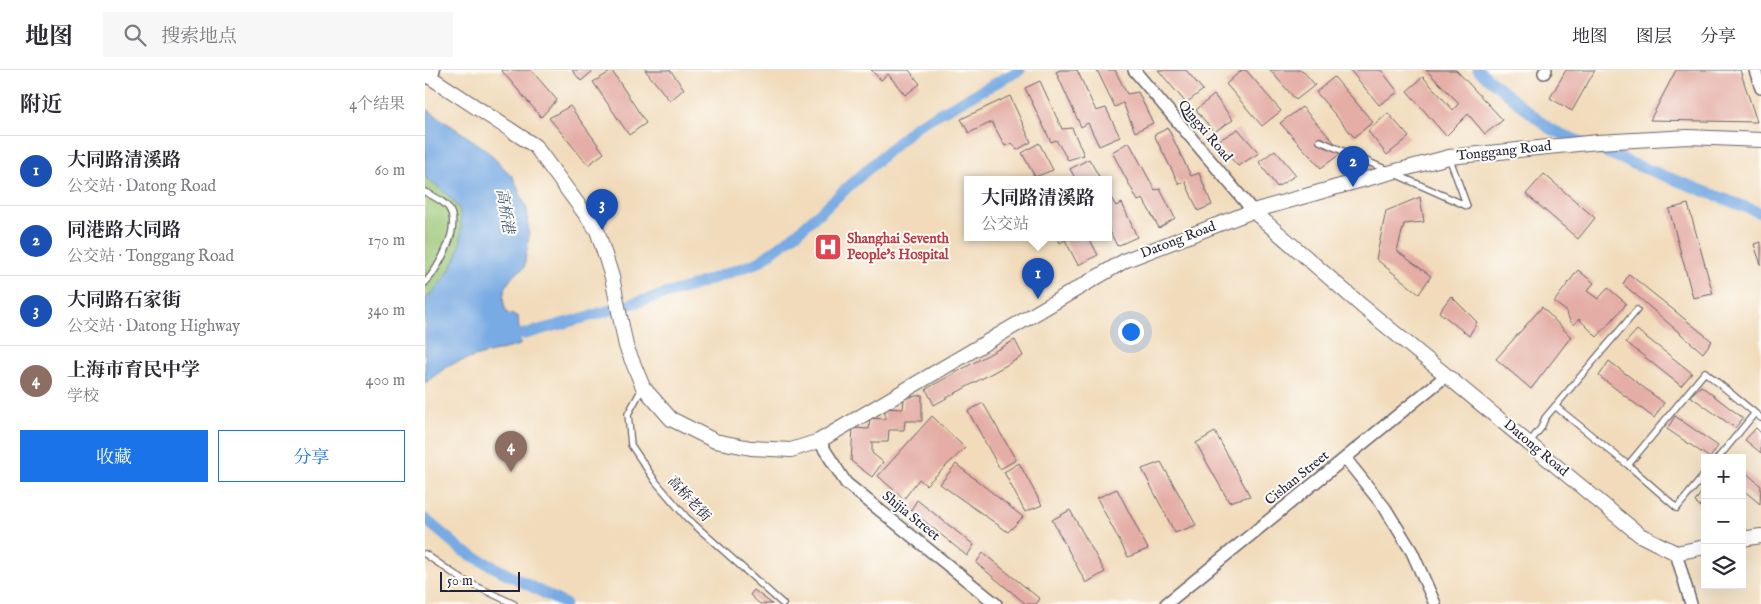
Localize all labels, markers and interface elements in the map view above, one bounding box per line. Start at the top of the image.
search box [103,12,453,57]
icon: search [121,21,149,49]
text: 地图 [25,22,73,53]
text: 搜索地点 [161,25,237,49]
text: 地图 [1572,26,1608,49]
text: 图层 [1636,26,1672,49]
text: 分享 [1700,26,1736,49]
text: 附近 [20,92,62,119]
text: 4个结果 [349,95,405,115]
street label: Qingxi Road [1174,96,1237,166]
street label: Tonggang Road [1456,137,1553,165]
pin: 2 [1337,146,1369,187]
text: 大同路清溪路 [67,149,181,173]
text: 1 [33,161,39,181]
text: 60 m [375,161,405,181]
popup [964,176,1112,241]
text: 公交站 · Datong Road [67,177,216,197]
water label: 高桥港 [492,187,519,237]
text: 大同路清溪路 [981,187,1095,211]
pin: 3 [586,189,618,230]
text: 公交站 [981,215,1029,235]
street label: Datong Road [1138,217,1219,263]
text: 同港路大同路 [67,219,181,243]
place label: Shanghai Seventh People's Hospital [847,230,950,264]
text: 2 [32,231,40,251]
text: 170 m [368,231,405,251]
hospital icon: Shanghai Seventh People's Hospital [813,232,843,262]
text: 公交站 · Tonggang Road [67,247,234,267]
pin: 1 [1022,258,1054,299]
text: 大同路石家街 [67,289,181,313]
text: 3 [33,301,39,321]
text: 340 m [367,301,405,321]
text: 公交站 · Datong Highway [67,317,240,337]
your location [1118,319,1144,345]
text: 上海市育民中学 [67,359,200,383]
text: 4 [32,371,40,391]
text: 400 m [366,371,405,391]
text: 学校 [67,387,99,407]
street label: Datong Road [1500,416,1573,481]
button: 收藏 [20,430,208,482]
button: 分享 [218,430,405,482]
pin: 4 [495,431,527,472]
street label: Cishan Street [1261,447,1333,509]
map controls [1701,454,1746,589]
button: + [1701,454,1746,499]
street label: 高桥老街 [663,472,715,526]
street label: Shijia Street [878,487,944,545]
button: − [1701,499,1746,544]
button: layers [1701,544,1746,589]
scale bar [440,569,520,592]
text: 50 m [447,572,473,590]

